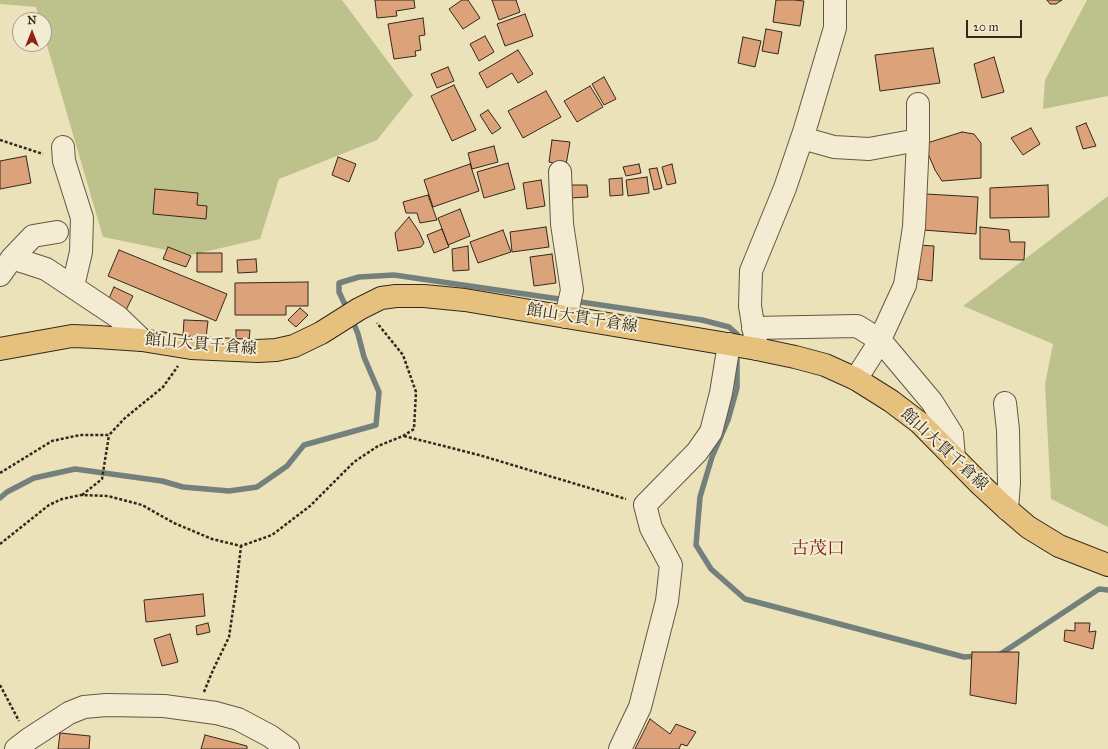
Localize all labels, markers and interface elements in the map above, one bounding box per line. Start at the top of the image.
north arrow [12,12,52,52]
scale bar [968,12,1024,38]
text: N [27,14,37,27]
text: 20 m [973,20,999,34]
street label: 館山大貫千倉線 [525,301,639,337]
street label: 館山大貫千倉線 [144,331,258,359]
street label: 館山大貫千倉線 [896,405,992,495]
district label: 古茂口 [791,539,845,561]

